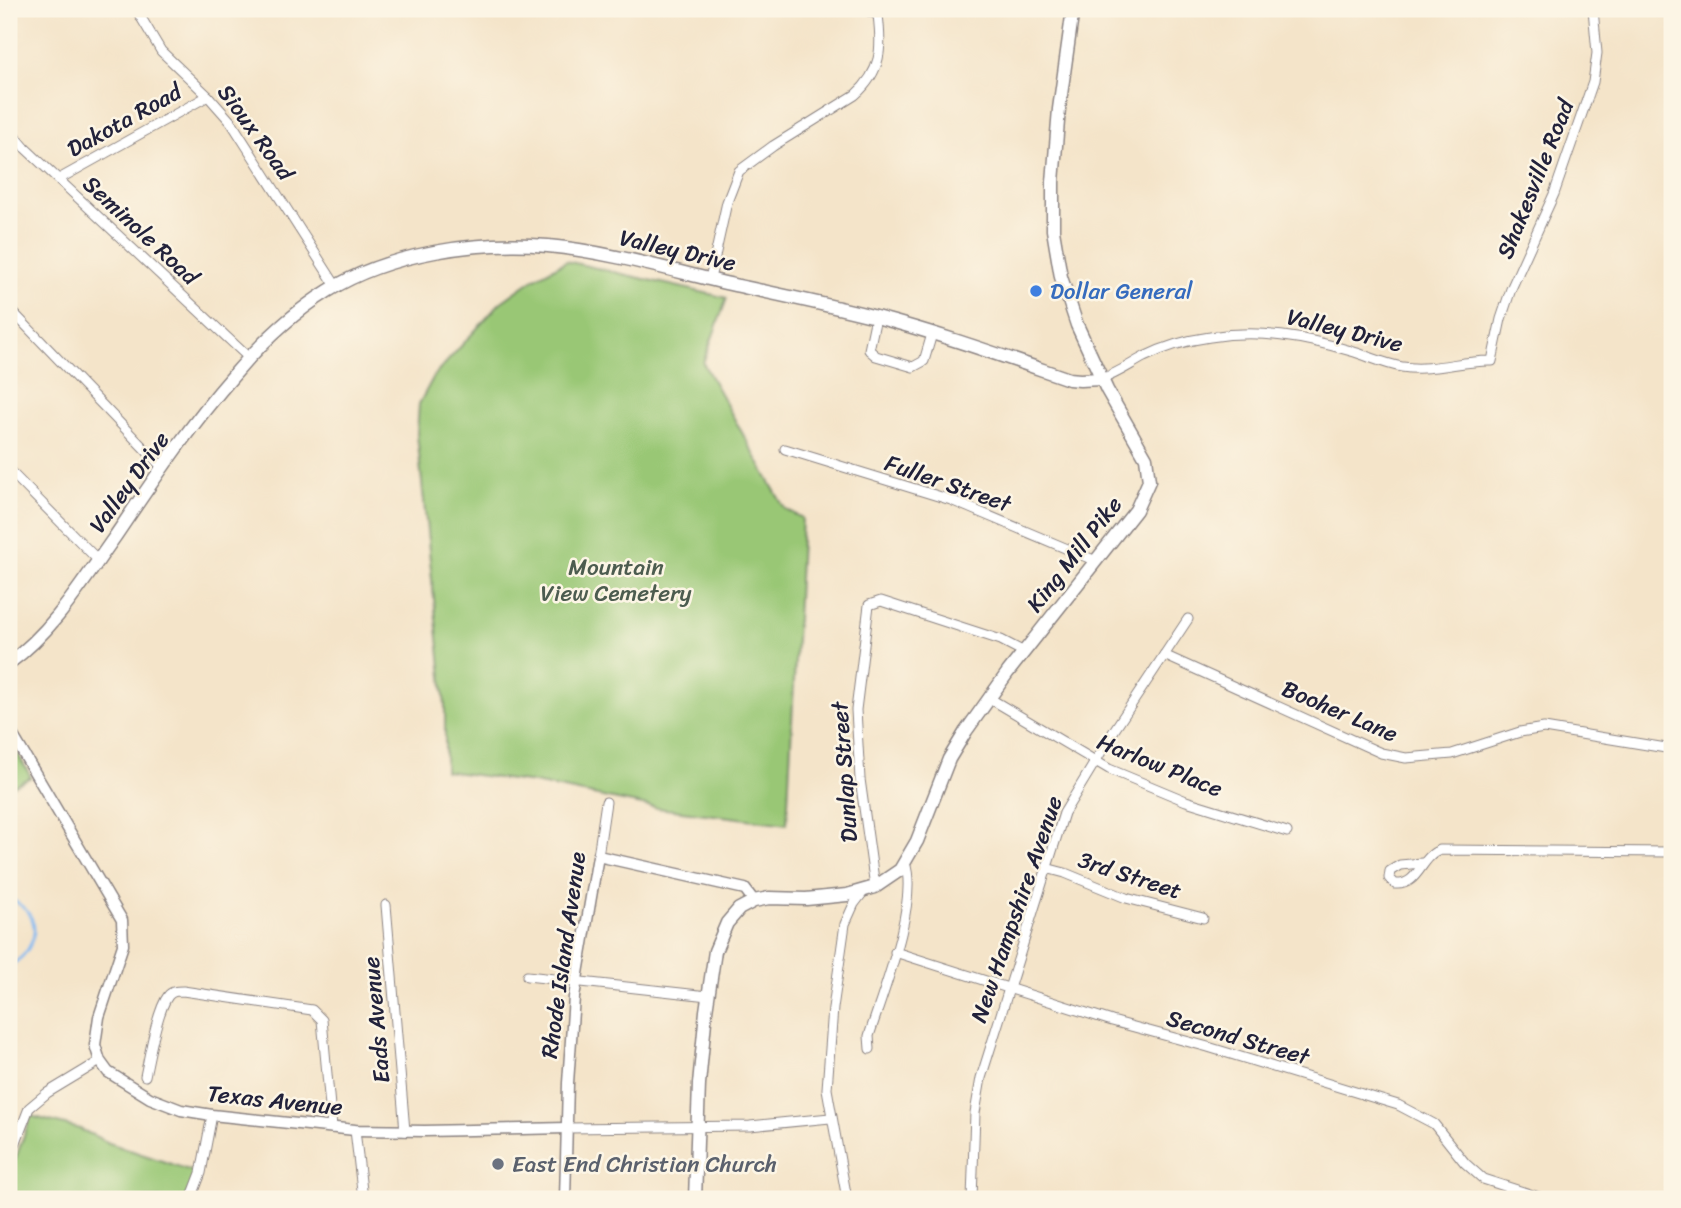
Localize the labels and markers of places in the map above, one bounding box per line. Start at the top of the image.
place label: Dollar General [1050,271,1193,312]
marker: Dollar General [1028,283,1044,299]
place label: East End Christian Church [512,1144,777,1185]
marker: East End Christian Church [490,1156,506,1172]

